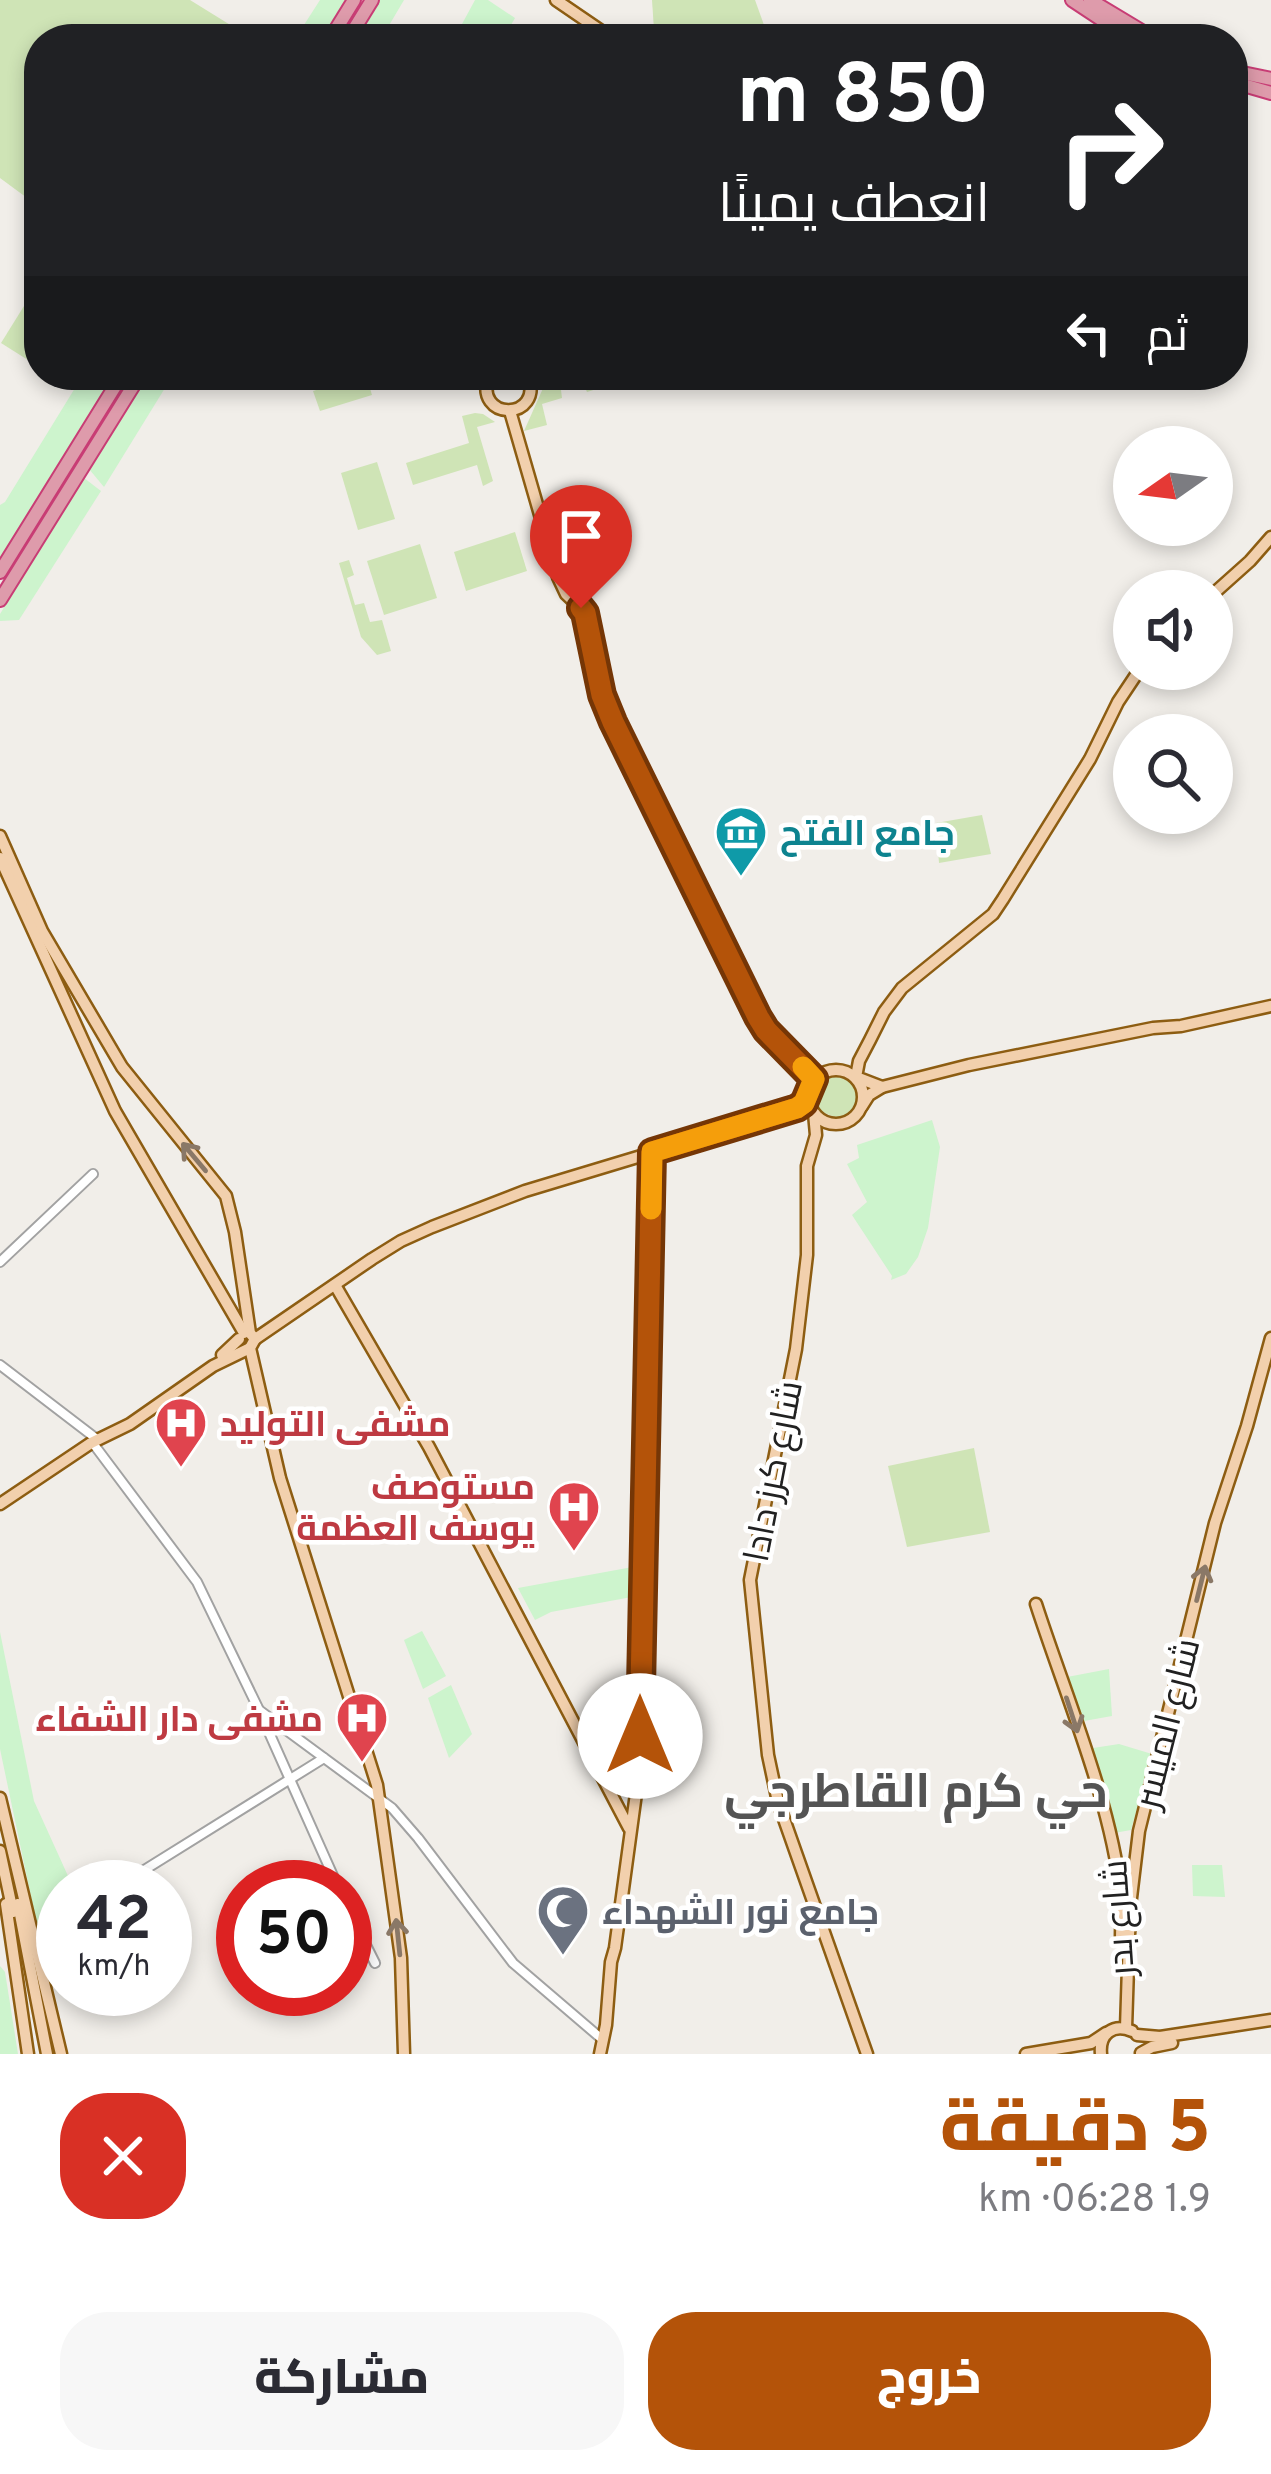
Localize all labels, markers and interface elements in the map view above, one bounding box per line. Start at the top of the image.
text: 850 m [736,47,990,153]
icon: right [1032,72,1188,228]
text: انعطف يمينًا [718,173,990,242]
icon: left [1056,300,1122,366]
text: ثم [1146,310,1188,367]
north arrow [1113,426,1233,546]
map controls [1113,426,1233,834]
pin [530,485,632,608]
icon: arrive [548,503,614,569]
button: sound [1113,570,1233,690]
button: search [1113,714,1233,834]
museum icon: جامع الفتح [713,804,769,878]
place label: جامع الفتح [780,813,955,859]
one-way arrow [180,1142,208,1173]
street label: شارع كرز دادا [736,1377,816,1566]
hospital icon: مشفى التوليد [153,1395,209,1469]
place label: مشفى التوليد [220,1404,451,1450]
place label: مستوصف يوسف العظمة [296,1467,535,1554]
hospital icon: مستوصف يوسف العظمة [546,1479,602,1553]
one-way arrow [1191,1565,1213,1603]
street label: شارع الميسر [1126,1634,1213,1816]
position arrow [577,1673,703,1799]
hospital icon: مشفى دار الشفاء [334,1690,390,1764]
one-way arrow [1063,1695,1085,1733]
place label: مشفى دار الشفاء [35,1699,323,1745]
district label: حي كرم القاطرجي [724,1765,1108,1829]
street label: شارع بدر [1094,1858,1148,1979]
speed limit sign: 50 [216,1860,372,2016]
mosque icon: جامع نور الشهداء [535,1883,591,1957]
text: 42 [76,1885,152,1961]
place label: جامع نور الشهداء [602,1892,879,1938]
one-way arrow [386,1918,409,1957]
text: km/h [78,1949,150,1986]
text: 5 دقيقة [940,2086,1211,2178]
button: close [60,2093,186,2219]
text: 1.9 km · 06:28 [978,2177,1211,2226]
button: مشاركة [60,2312,624,2450]
button: خروج [648,2312,1211,2450]

